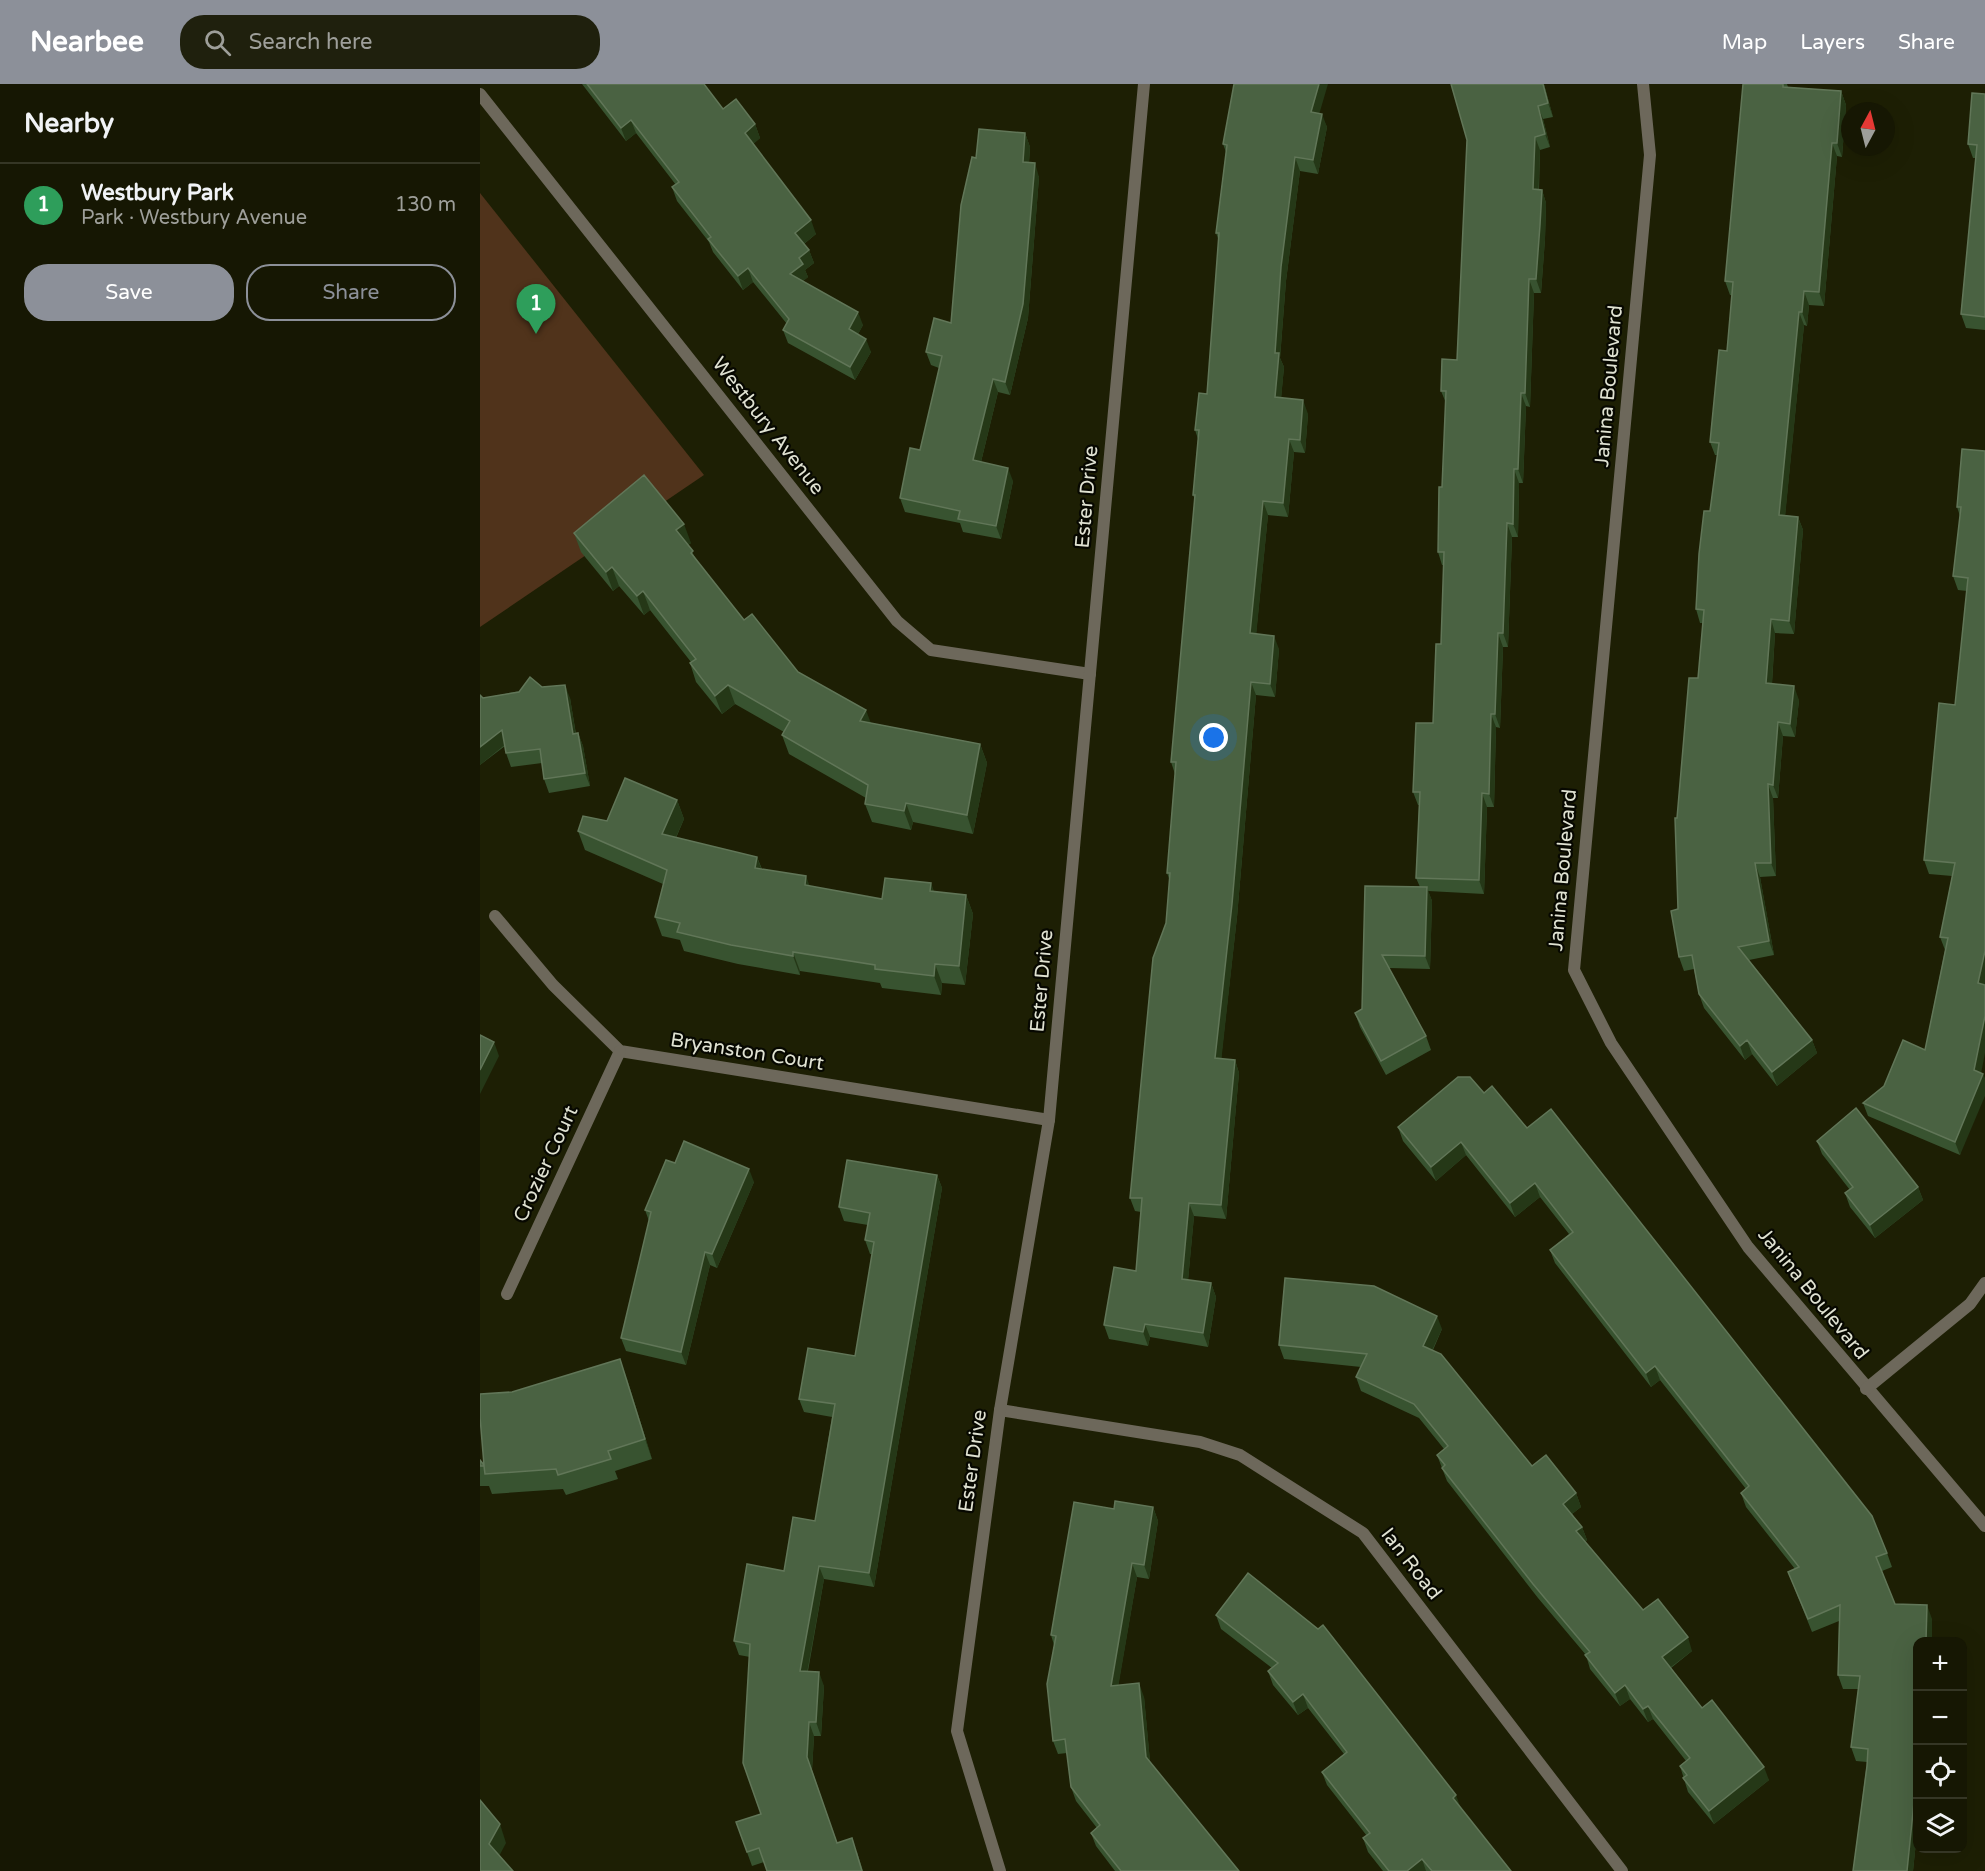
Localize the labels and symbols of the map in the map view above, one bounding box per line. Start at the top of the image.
north arrow [1841,102,1895,156]
pin: 1 [516,284,556,334]
street label: Janina Boulevard [1590,304,1628,468]
street label: Westbury Avenue [707,353,829,499]
street label: Ester Drive [1071,445,1103,549]
your location [1199,723,1228,752]
street label: Janina Boulevard [1544,788,1582,952]
street label: Ester Drive [1026,929,1058,1033]
street label: Bryanston Court [668,1028,826,1076]
street label: Crozier Court [509,1102,584,1226]
street label: Janina Boulevard [1753,1223,1873,1365]
street label: Ester Drive [954,1408,992,1514]
street label: Ian Road [1376,1523,1446,1605]

